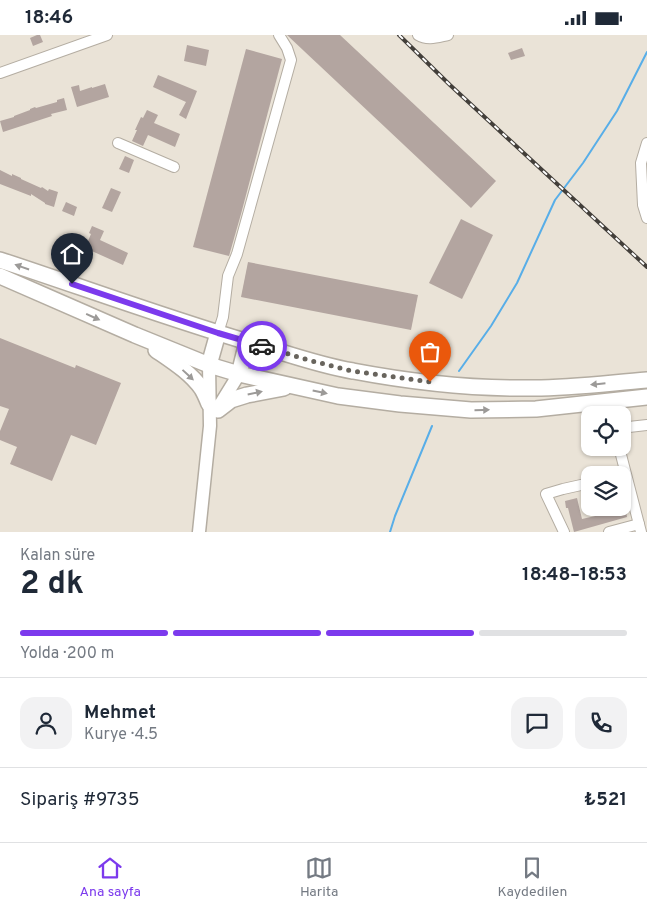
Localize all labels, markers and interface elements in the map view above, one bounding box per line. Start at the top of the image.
text: 18:46 [25,6,73,30]
pin [51,233,93,284]
icon: home [58,240,86,268]
one-way arrow [15,263,30,270]
one-way arrow [86,313,100,321]
courier [237,321,287,371]
pin [409,331,451,382]
icon: car [248,332,276,360]
icon: bag [416,338,444,366]
one-way arrow [181,369,194,380]
one-way arrow [590,381,606,389]
one-way arrow [247,389,262,397]
one-way arrow [313,389,329,397]
one-way arrow [474,406,490,414]
map controls [581,406,631,516]
button: locate [581,406,631,456]
button: layers [581,466,631,516]
text: Kalan süre [20,546,95,566]
text: 18:48–18:53 [522,563,627,587]
text: 2 dk [20,565,84,605]
text: Yolda · 200 m [20,644,114,664]
button: person [20,697,72,749]
button: chat [511,697,563,749]
button: phone [575,697,627,749]
text: Mehmet [84,701,156,725]
text: Kurye · 4.5 [84,725,158,745]
text: Sipariş #9735 [20,788,140,812]
text: ₺521 [584,788,627,812]
tab: Ana sayfa [80,854,141,901]
tab: Harita [300,854,338,901]
tab: Kaydedilen [497,854,567,901]

